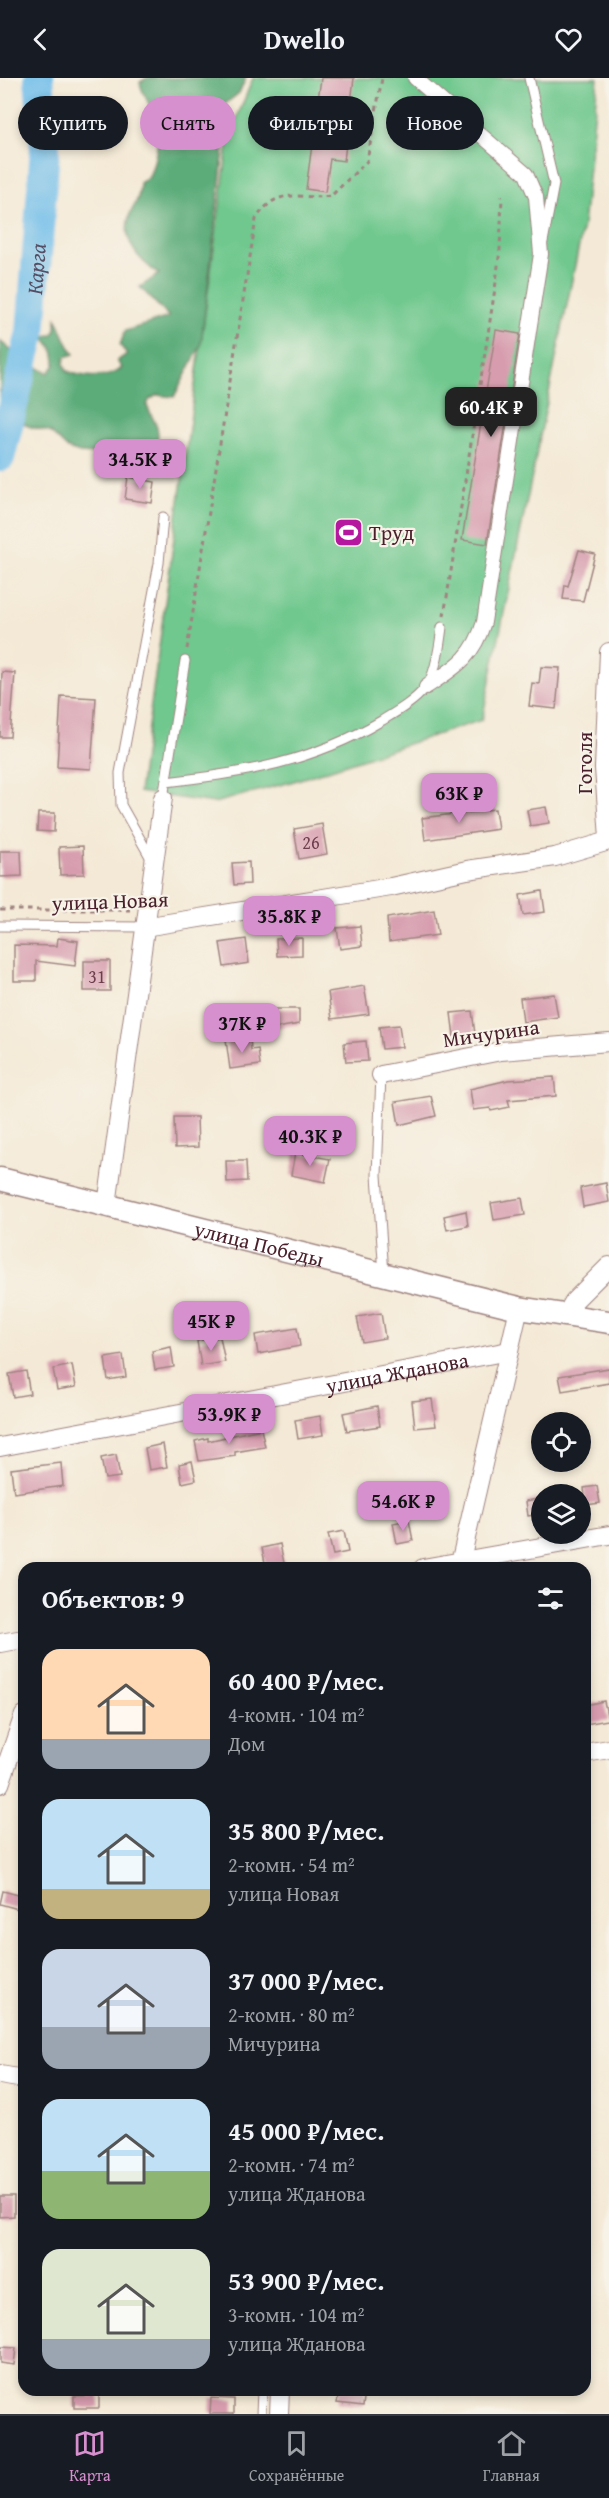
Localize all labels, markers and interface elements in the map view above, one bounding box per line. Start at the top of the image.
text: Dwello [264,19,345,59]
icon: back [24,23,57,56]
icon: heart [552,23,585,56]
chip: Купить [18,96,128,150]
chip: Снять [140,96,236,150]
chip: Фильтры [248,96,374,150]
chip: Новое [386,96,484,150]
water label: Карга [18,242,54,296]
pin: 60.4K ₽ [436,387,546,438]
text: 60.4K ₽ [459,392,523,421]
pin: 34.5K ₽ [85,439,195,490]
text: 34.5K ₽ [108,444,172,473]
sports icon: Труд [332,516,364,548]
place label: Труд [369,517,415,548]
street label: Гоголя [569,731,600,794]
pin: 63K ₽ [417,773,501,824]
text: 63K ₽ [435,778,483,807]
house number: 26 [302,829,320,856]
street label: улица Новая [50,883,169,919]
pin: 35.8K ₽ [234,896,344,947]
text: 35.8K ₽ [257,901,321,930]
house number: 31 [88,963,106,990]
pin: 37K ₽ [200,1003,284,1054]
text: 37K ₽ [218,1008,266,1037]
street label: Мичурина [441,1011,541,1055]
pin: 40.3K ₽ [255,1116,365,1167]
text: 40.3K ₽ [278,1121,342,1150]
street label: улица Победы [190,1212,327,1274]
pin: 45K ₽ [169,1301,253,1352]
text: 45K ₽ [187,1306,235,1335]
street label: улица Жданова [322,1343,471,1401]
pin: 53.9K ₽ [174,1394,284,1445]
text: 53.9K ₽ [197,1399,261,1428]
map controls [531,1412,591,1544]
button: locate [531,1412,591,1472]
pin: 54.6K ₽ [348,1481,458,1532]
button: layers [531,1484,591,1544]
text: 54.6K ₽ [371,1486,435,1515]
text: Объектов: 9 [42,1579,185,1618]
icon: filters [534,1582,567,1615]
text: 60 400 ₽/мес. [228,1661,384,1700]
icon: home [90,1673,162,1745]
text: 4-комн. · 104 m² [228,1700,364,1729]
text: Дом [228,1729,265,1758]
text: 35 800 ₽/мес. [228,1811,384,1850]
icon: home [90,1823,162,1895]
text: 2-комн. · 54 m² [228,1850,355,1879]
text: улица Новая [228,1879,339,1908]
text: 37 000 ₽/мес. [228,1961,384,2000]
icon: home [90,1973,162,2045]
text: 2-комн. · 80 m² [228,2000,355,2029]
text: Мичурина [228,2029,320,2058]
text: 45 000 ₽/мес. [228,2111,384,2150]
icon: home [90,2123,162,2195]
text: 2-комн. · 74 m² [228,2150,355,2179]
text: улица Жданова [228,2179,366,2208]
text: 53 900 ₽/мес. [228,2261,384,2300]
icon: home [90,2273,162,2345]
text: 3-комн. · 104 m² [228,2300,364,2329]
text: улица Жданова [228,2329,366,2358]
tab: Карта [69,2427,111,2487]
tab: Сохранённые [249,2427,344,2487]
tab: Главная [483,2427,540,2487]

